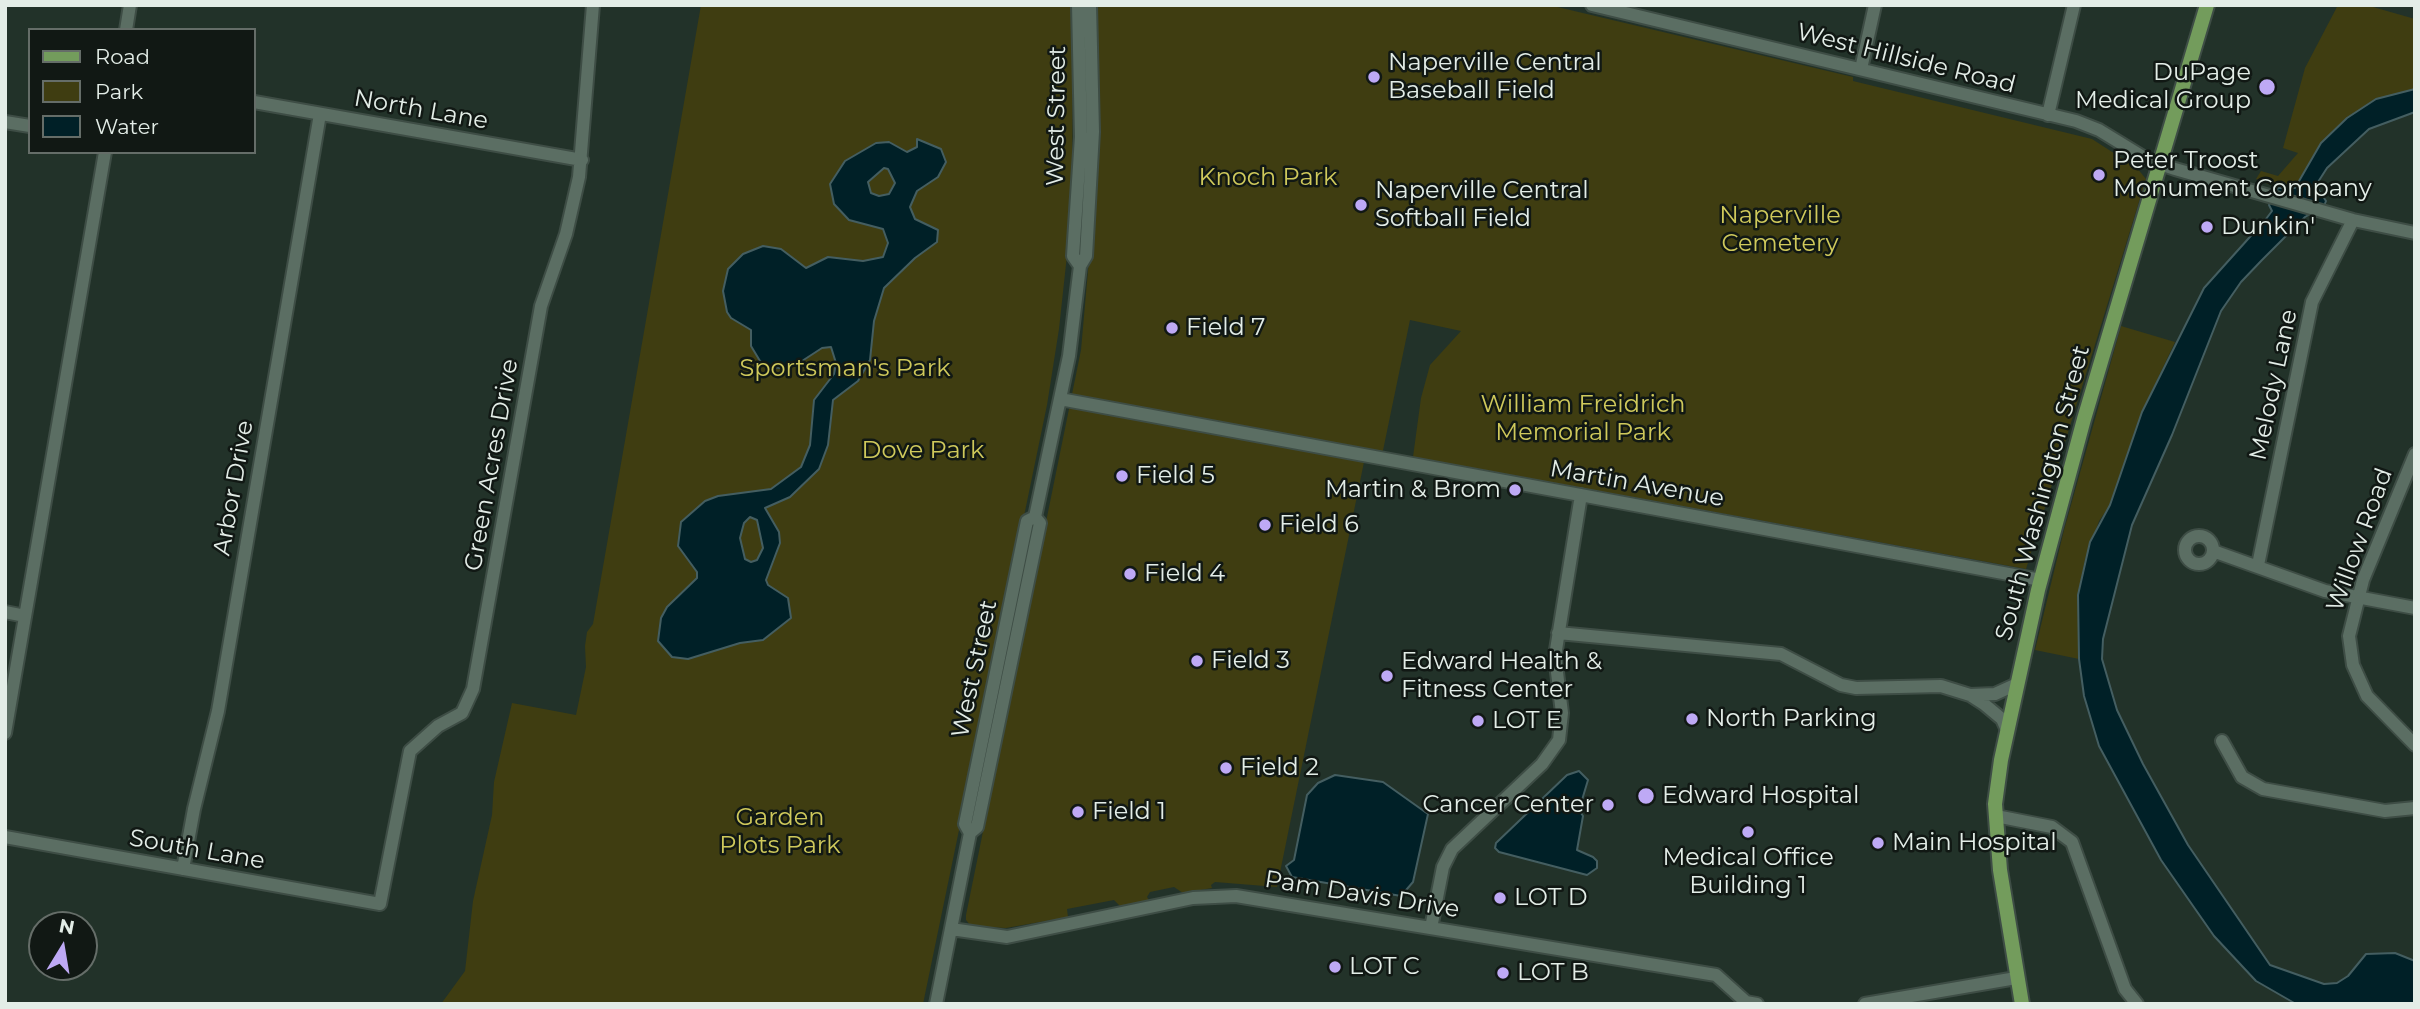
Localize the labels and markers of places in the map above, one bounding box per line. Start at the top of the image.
place label: Naperville Central Baseball Field [1388,49,1602,105]
place label: DuPage Medical Group [2075,59,2251,115]
marker: Naperville Central Baseball Field [1366,69,1382,85]
marker: DuPage Medical Group [2257,77,2277,97]
place label: Peter Troost Monument Company [2113,147,2372,203]
marker: Peter Troost Monument Company [2091,167,2107,183]
place label: Naperville Central Softball Field [1375,177,1589,233]
marker: Naperville Central Softball Field [1353,197,1369,213]
place label: Dunkin' [2221,213,2315,241]
marker: Dunkin' [2199,219,2215,235]
place label: Field 7 [1186,314,1265,342]
marker: Field 7 [1164,320,1180,336]
place label: Field 5 [1136,462,1215,490]
marker: Field 5 [1114,468,1130,484]
place label: Martin & Brom [1325,476,1501,504]
marker: Martin & Brom [1507,482,1523,498]
place label: Field 6 [1279,511,1359,539]
marker: Field 6 [1257,517,1273,533]
place label: Field 4 [1144,560,1225,588]
marker: Field 4 [1122,566,1138,582]
place label: Field 3 [1211,647,1290,675]
place label: Edward Health & Fitness Center [1401,648,1602,704]
marker: Field 3 [1189,653,1205,669]
marker: Edward Health & Fitness Center [1379,668,1395,684]
place label: North Parking [1706,705,1877,733]
place label: LOT E [1492,707,1562,735]
marker: North Parking [1684,711,1700,727]
marker: LOT E [1470,713,1486,729]
place label: Field 2 [1240,754,1319,782]
marker: Field 2 [1218,760,1234,776]
place label: Edward Hospital [1662,782,1859,810]
marker: Edward Hospital [1636,786,1656,806]
place label: Cancer Center [1422,791,1594,819]
marker: Cancer Center [1600,797,1616,813]
place label: Field 1 [1092,798,1166,826]
marker: Field 1 [1070,804,1086,820]
marker: Medical Office Building 1 [1740,824,1756,840]
place label: Main Hospital [1892,829,2057,857]
marker: Main Hospital [1870,835,1886,851]
place label: Medical Office Building 1 [1662,844,1834,900]
place label: LOT D [1514,884,1588,912]
marker: LOT D [1492,890,1508,906]
place label: LOT C [1349,953,1420,981]
marker: LOT C [1327,959,1343,975]
place label: LOT B [1517,959,1589,987]
marker: LOT B [1495,965,1511,981]

